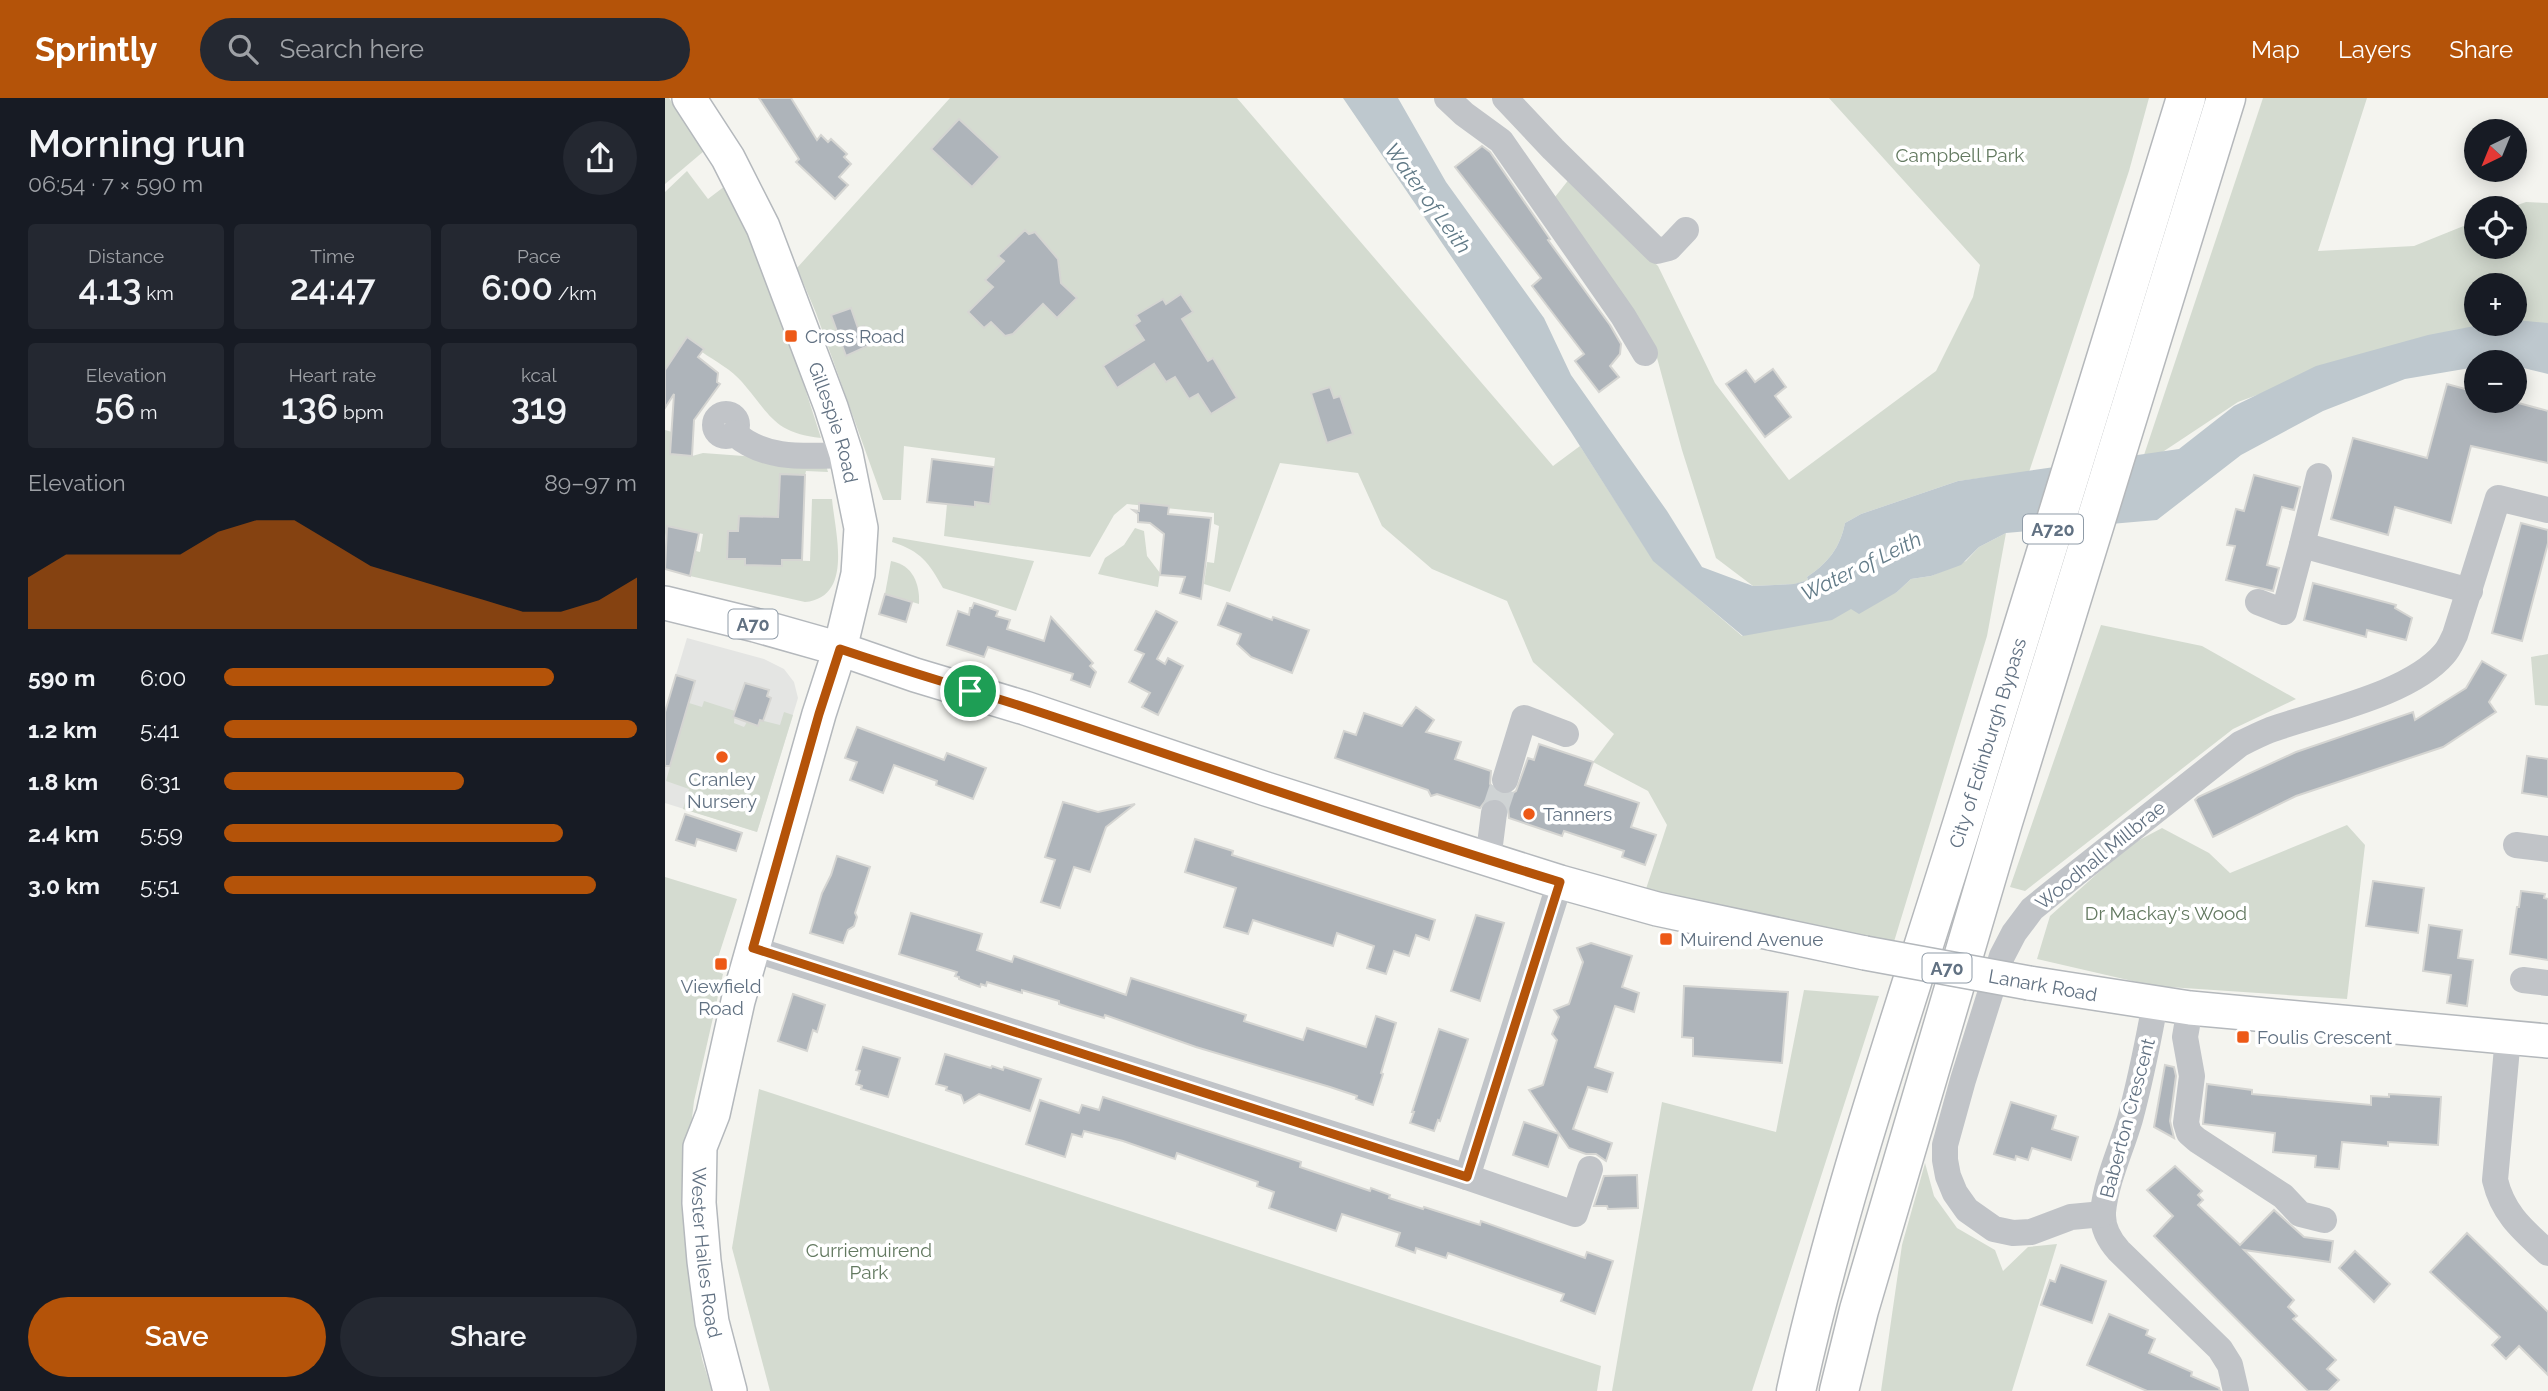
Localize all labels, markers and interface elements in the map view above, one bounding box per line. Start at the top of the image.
search box [200,18,690,81]
text: Sprintly [35,30,158,69]
icon: search [224,30,262,68]
text: Search here [280,34,424,64]
text: Map [2251,35,2300,64]
text: Layers [2338,35,2411,64]
text: Share [2449,35,2513,64]
north arrow [2464,119,2527,182]
map controls [2464,119,2527,413]
text: Morning run [28,121,246,166]
button: share [563,121,637,195]
water label: Water of Leith [1379,138,1477,258]
park label: Campbell Park [1896,144,2024,166]
text: 06:54 · 7 × 590 m [28,170,203,197]
button: locate [2464,196,2527,259]
text: Distance [88,245,164,267]
text: Time [310,245,355,267]
text: Pace [517,245,561,267]
text: 4.13 [79,267,141,308]
text: 24:47 [290,267,375,308]
text: 6:00 [481,267,553,308]
button: + [2464,273,2527,336]
text: km [141,282,174,304]
text: /km [553,282,597,304]
place label: Cross Road [805,325,904,347]
marker: Cross Road [783,328,799,344]
button: − [2464,350,2527,413]
street label: Gillespie Road [804,359,863,485]
text: Elevation [86,364,167,386]
text: Heart rate [289,364,376,386]
text: kcal [521,364,557,386]
text: 56 [95,386,135,427]
text: 136 [281,386,338,427]
text: 319 [511,386,567,427]
text: m [135,401,158,423]
text: bpm [338,401,384,423]
text: Elevation [28,469,126,496]
text: 89–97 m [544,469,637,496]
road number: A720 [2023,514,2083,544]
water label: Water of Leith [1797,526,1925,606]
road number: A70 [729,610,777,638]
street label: City of Edinburgh Bypass [1944,635,2030,851]
pin [940,661,1000,721]
text: 590 m [28,664,95,691]
text: 6:00 [140,664,186,691]
icon: arrive [951,672,989,710]
text: 1.2 km [28,716,97,743]
text: 5:41 [140,716,179,743]
marker: Cranley Nursery [714,749,730,765]
text: 1.8 km [28,768,98,795]
text: 6:31 [140,768,180,795]
place label: Cranley Nursery [687,768,757,812]
street label: Woodhall Millbrae [2031,796,2169,914]
place label: Tanners [1543,803,1612,825]
marker: Tanners [1521,806,1537,822]
text: 2.4 km [28,820,99,847]
text: 5:59 [140,820,183,847]
text: 3.0 km [28,872,100,899]
text: 5:51 [140,872,179,899]
park label: Dr Mackay's Wood [2085,902,2247,924]
place label: Muirend Avenue [1680,928,1823,950]
marker: Muirend Avenue [1658,931,1674,947]
road number: A70 [1923,954,1971,982]
marker: Viewfield Road [713,956,729,972]
street label: Lanark Road [1987,965,2099,1005]
place label: Viewfield Road [680,975,762,1019]
place label: Foulis Crescent [2257,1026,2393,1048]
marker: Foulis Crescent [2235,1029,2251,1045]
street label: Baberton Crescent [2095,1035,2159,1200]
street label: Wester Hailes Road [688,1167,727,1340]
park label: Curriemuirend Park [806,1239,932,1283]
button: Save [28,1297,326,1377]
button: Share [340,1297,637,1377]

